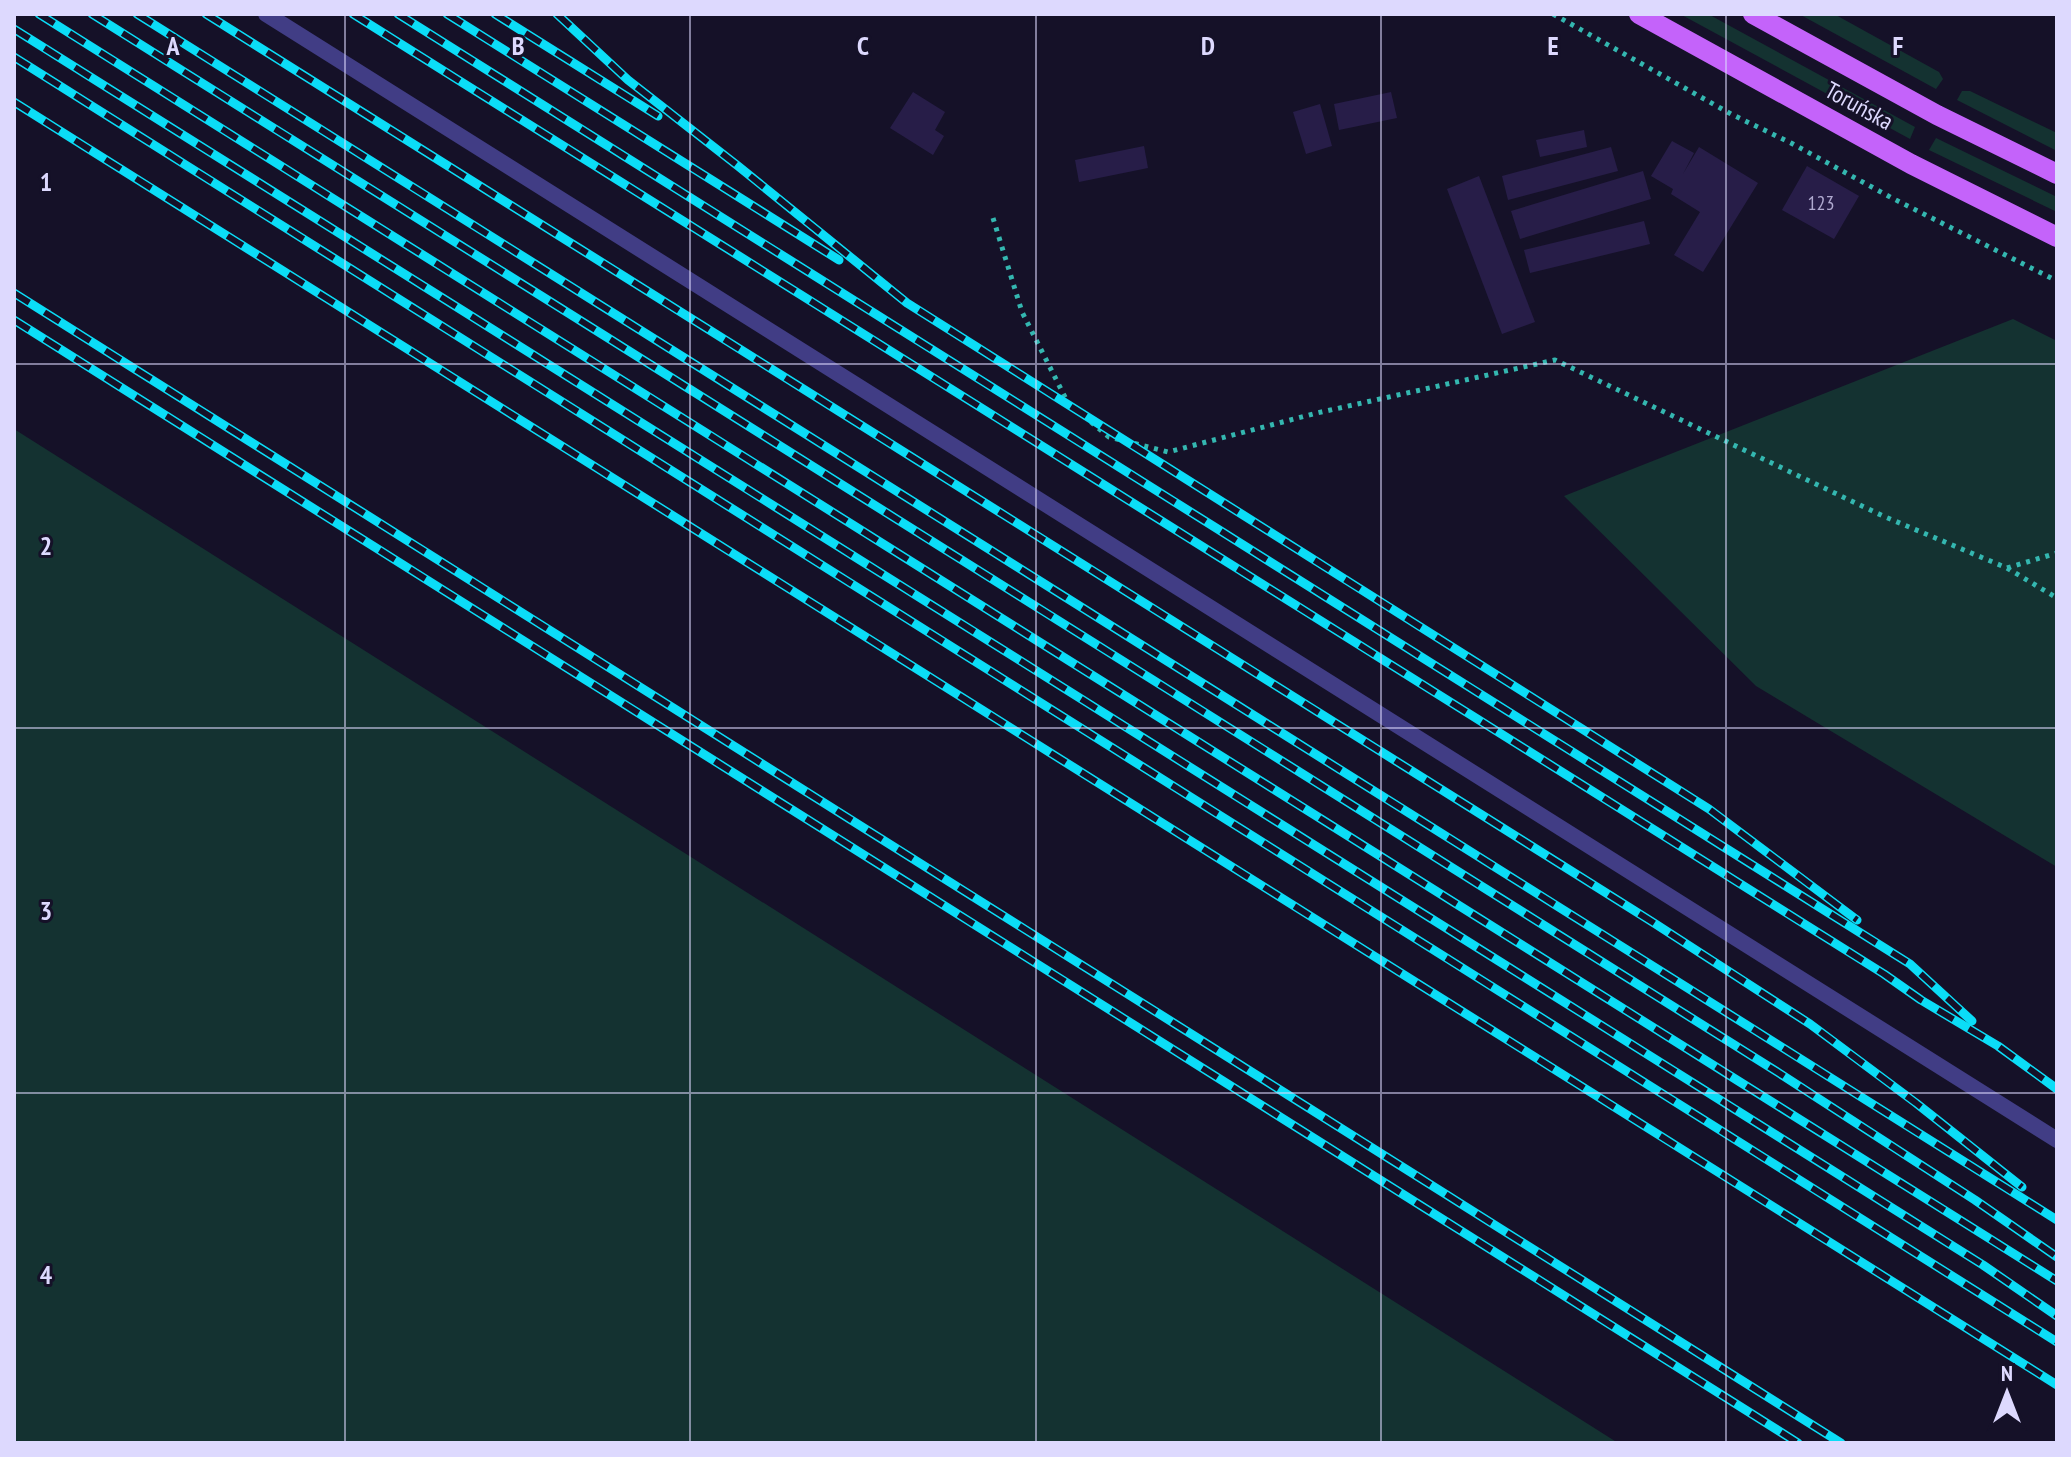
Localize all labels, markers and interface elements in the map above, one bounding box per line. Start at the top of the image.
text: A [165,29,180,62]
text: B [512,29,525,62]
text: C [857,29,869,62]
text: D [1201,29,1215,62]
text: E [1547,29,1559,62]
text: F [1893,29,1904,62]
street label: Toruńska [1820,74,1899,137]
text: 1 [40,165,52,198]
house number: 123 [1808,190,1835,216]
text: 2 [40,529,52,562]
text: 3 [40,894,52,927]
text: 4 [40,1258,53,1291]
north arrow [1967,1353,2047,1433]
text: N [2001,1359,2013,1387]

